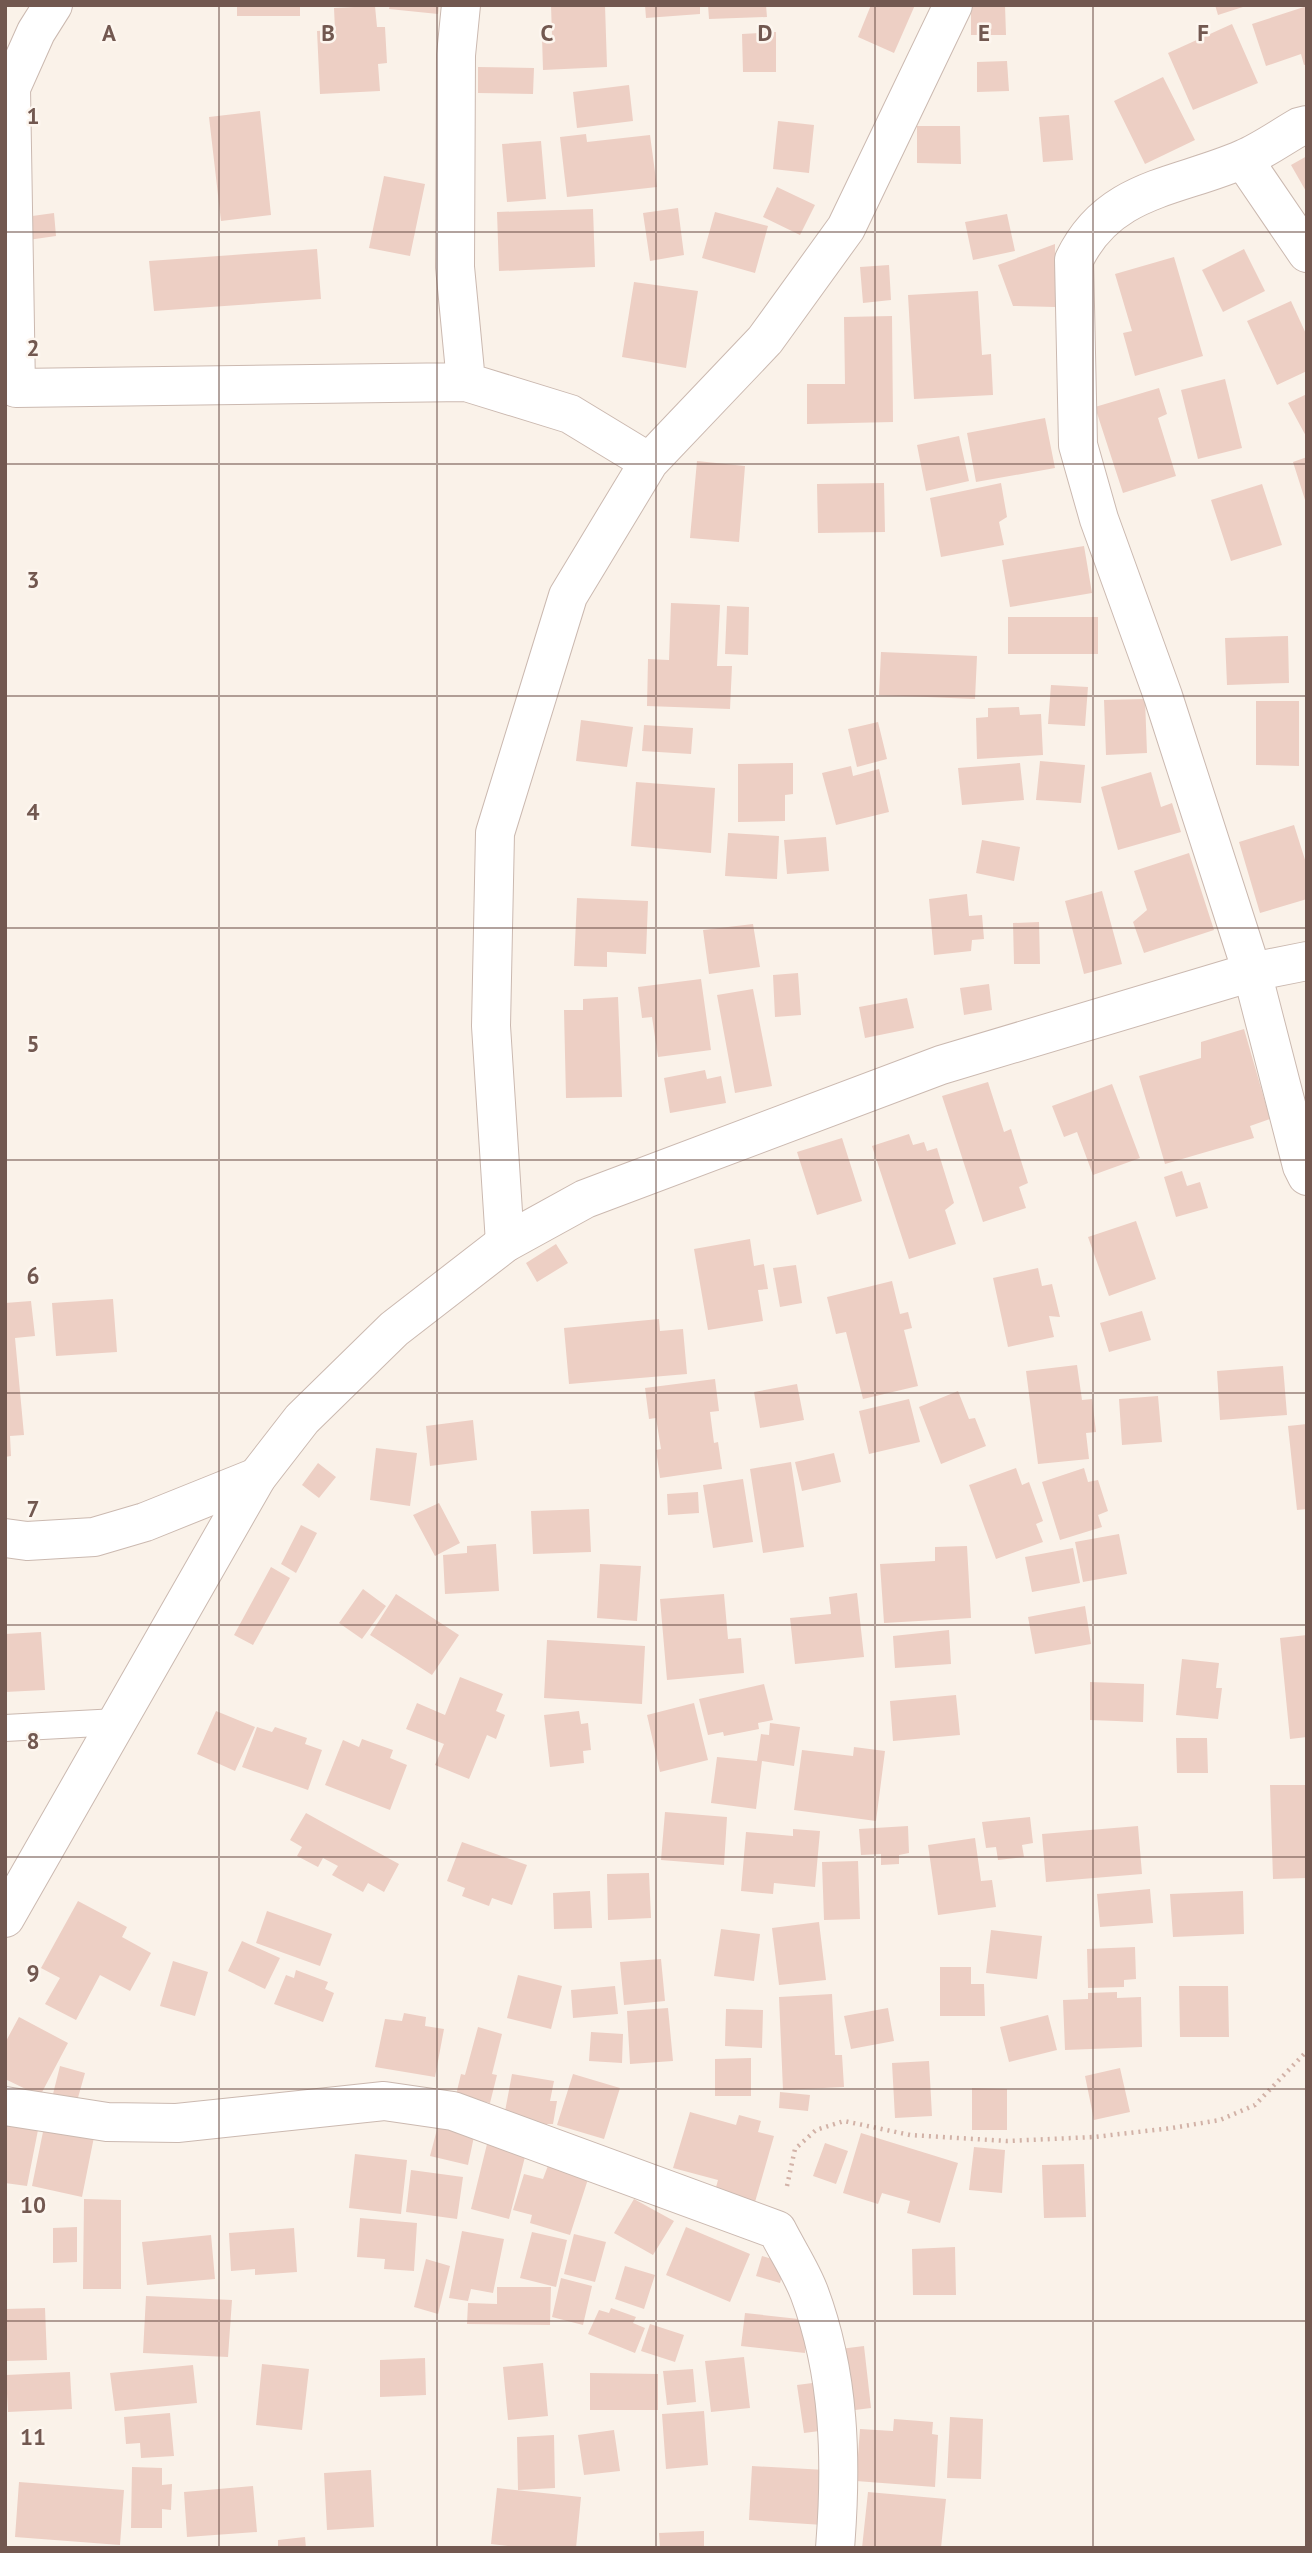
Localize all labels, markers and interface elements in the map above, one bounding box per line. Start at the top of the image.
text: A [102,18,116,47]
text: B [321,18,335,47]
text: C [541,18,554,47]
text: D [758,18,772,47]
text: E [978,18,990,47]
text: F [1197,18,1209,47]
text: 1 [26,101,40,130]
text: 2 [26,333,40,362]
text: 3 [26,565,40,594]
text: 4 [26,797,40,826]
text: 5 [26,1029,40,1058]
text: 6 [26,1261,40,1290]
text: 7 [26,1494,40,1523]
text: 8 [26,1726,40,1755]
text: 9 [26,1958,40,1987]
text: 10 [20,2190,46,2219]
text: 11 [20,2422,46,2451]

